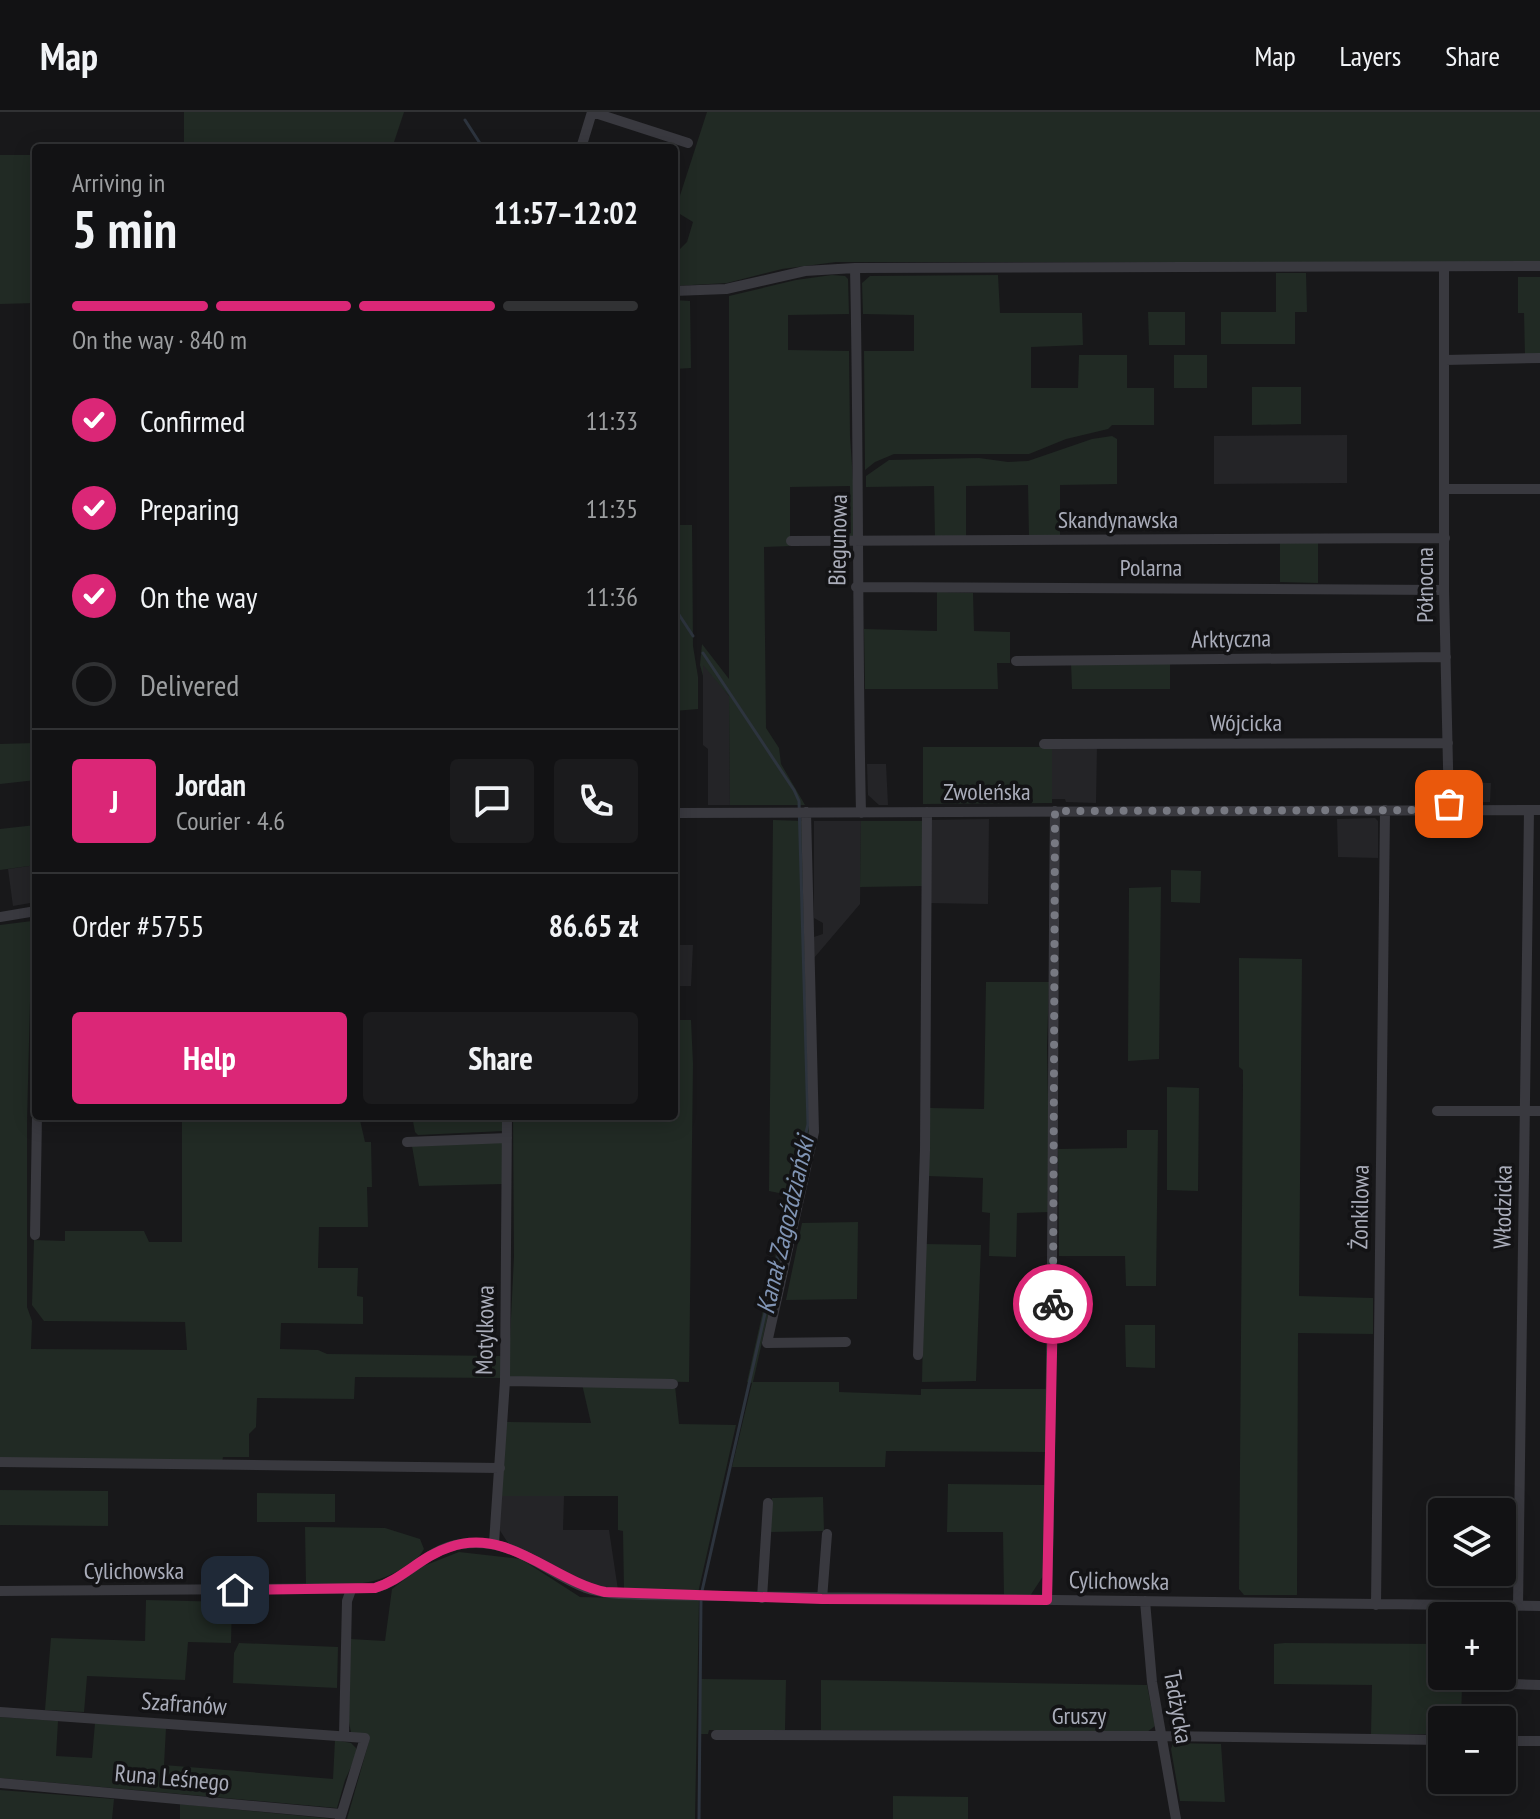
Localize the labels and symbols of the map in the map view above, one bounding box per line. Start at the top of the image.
street label: Biegunowa [821,494,854,586]
street label: Skandynawska [1058,504,1178,535]
street label: Północna [1409,547,1440,623]
street label: Polarna [1120,552,1182,583]
street label: Arktyczna [1191,622,1271,655]
street label: Wójcicka [1210,707,1282,738]
pin [1415,770,1483,838]
street label: Zwoleńska [943,776,1031,807]
water label: Kanał Zagoździański [748,1130,822,1317]
street label: Żonkilowa [1343,1164,1376,1250]
street label: Włodzicka [1486,1165,1519,1249]
courier [1013,1264,1093,1344]
street label: Motylkowa [468,1285,501,1375]
street label: Cylichowska [84,1555,184,1586]
pin [201,1556,269,1624]
street label: Cylichowska [1069,1564,1169,1597]
street label: Tadżycka [1157,1668,1200,1746]
street label: Szafranów [140,1685,229,1722]
street label: Gruszy [1052,1700,1106,1731]
street label: Runa Leśnego [113,1757,231,1798]

